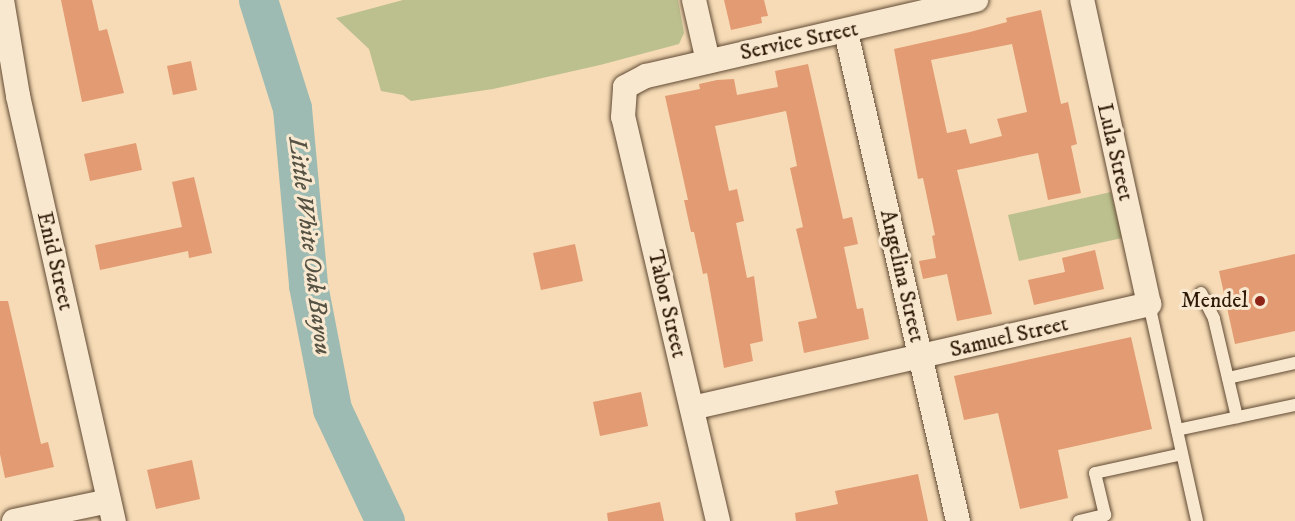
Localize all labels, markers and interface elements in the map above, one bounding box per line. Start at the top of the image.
street label: Service Street [738,16,860,66]
street label: Lula Street [1091,101,1139,203]
water label: Little White Oak Bayou [281,136,337,356]
street label: Angelina Street [874,207,930,345]
street label: Enid Street [31,209,79,313]
street label: Tabor Street [642,247,692,361]
place label: Mendel [1181,288,1248,314]
marker: Mendel [1253,294,1267,308]
street label: Samuel Street [947,311,1071,363]

